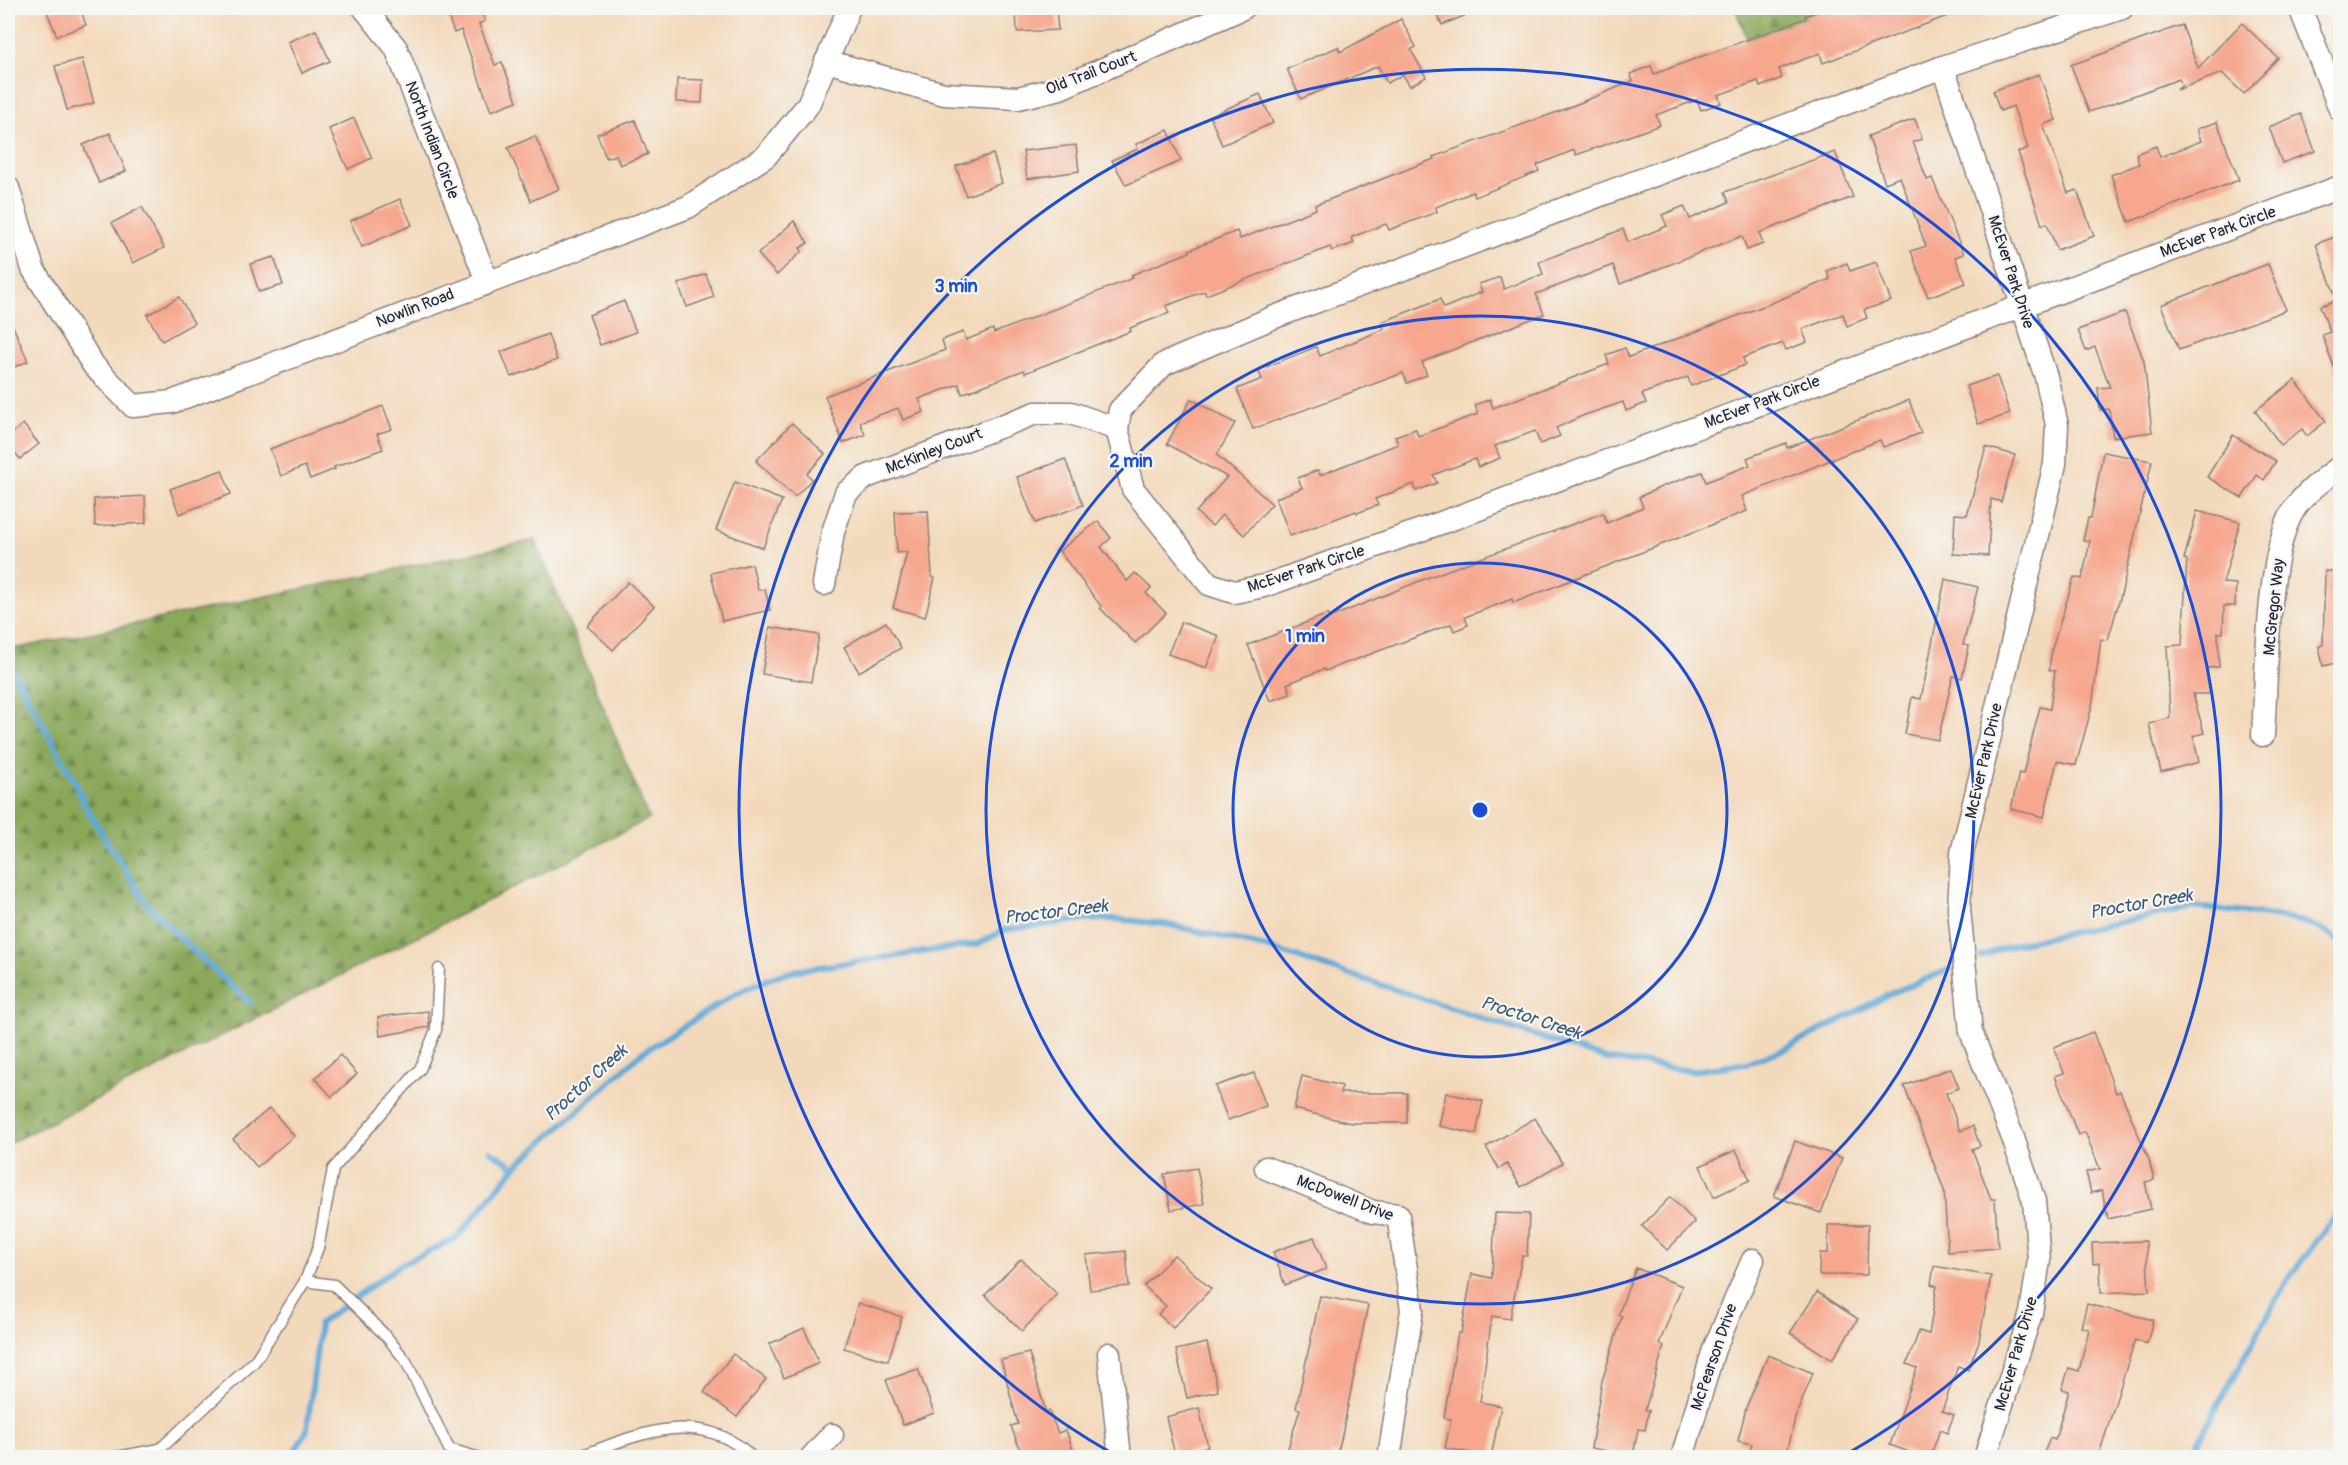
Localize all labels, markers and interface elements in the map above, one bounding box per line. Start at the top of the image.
street label: Old Trail Court [1043,46,1140,99]
street label: North Indian Circle [400,78,464,202]
street label: McEver Park Circle [2157,202,2279,262]
street label: McEver Park Drive [1983,213,2039,331]
text: 3 min [934,275,978,298]
street label: Nowlin Road [373,284,457,332]
street label: McEver Park Circle [1701,371,1823,433]
street label: McKinley Court [883,423,986,479]
text: 2 min [1109,450,1153,473]
street label: McEver Park Circle [1245,541,1367,597]
street label: McGregor Way [2259,557,2289,656]
text: 1 min [1285,625,1325,648]
street label: McEver Park Drive [1961,701,2007,821]
centre of rings [1470,800,1490,820]
water label: Proctor Creek [2088,883,2196,924]
water label: Proctor Creek [1003,894,1111,930]
water label: Proctor Creek [1478,991,1585,1045]
water label: Proctor Creek [540,1039,633,1126]
street label: McDowell Drive [1294,1170,1396,1226]
street label: McEver Park Drive [1990,1294,2042,1413]
street label: McPearson Drive [1686,1301,1742,1413]

